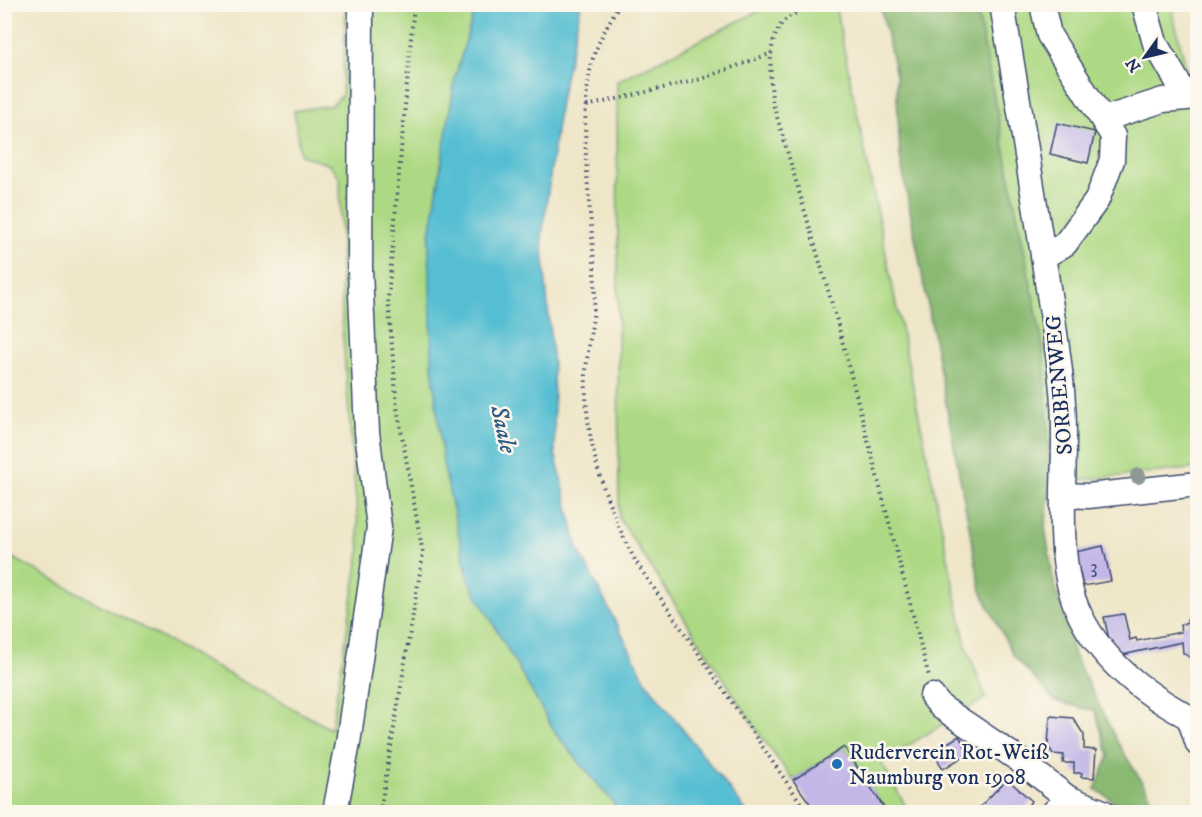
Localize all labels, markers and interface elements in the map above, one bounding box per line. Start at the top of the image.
north arrow [1115,27,1175,87]
text: N [1121,54,1145,76]
street label: SORBENWEG [1040,314,1079,456]
water label: Saale [483,401,523,457]
house number: 3 [1090,555,1098,580]
place label: Ruderverein Rot-Weiß Naumburg von 1908 [849,739,1049,791]
marker: Ruderverein Rot-Weiß Naumburg von 1908 [830,757,844,771]

